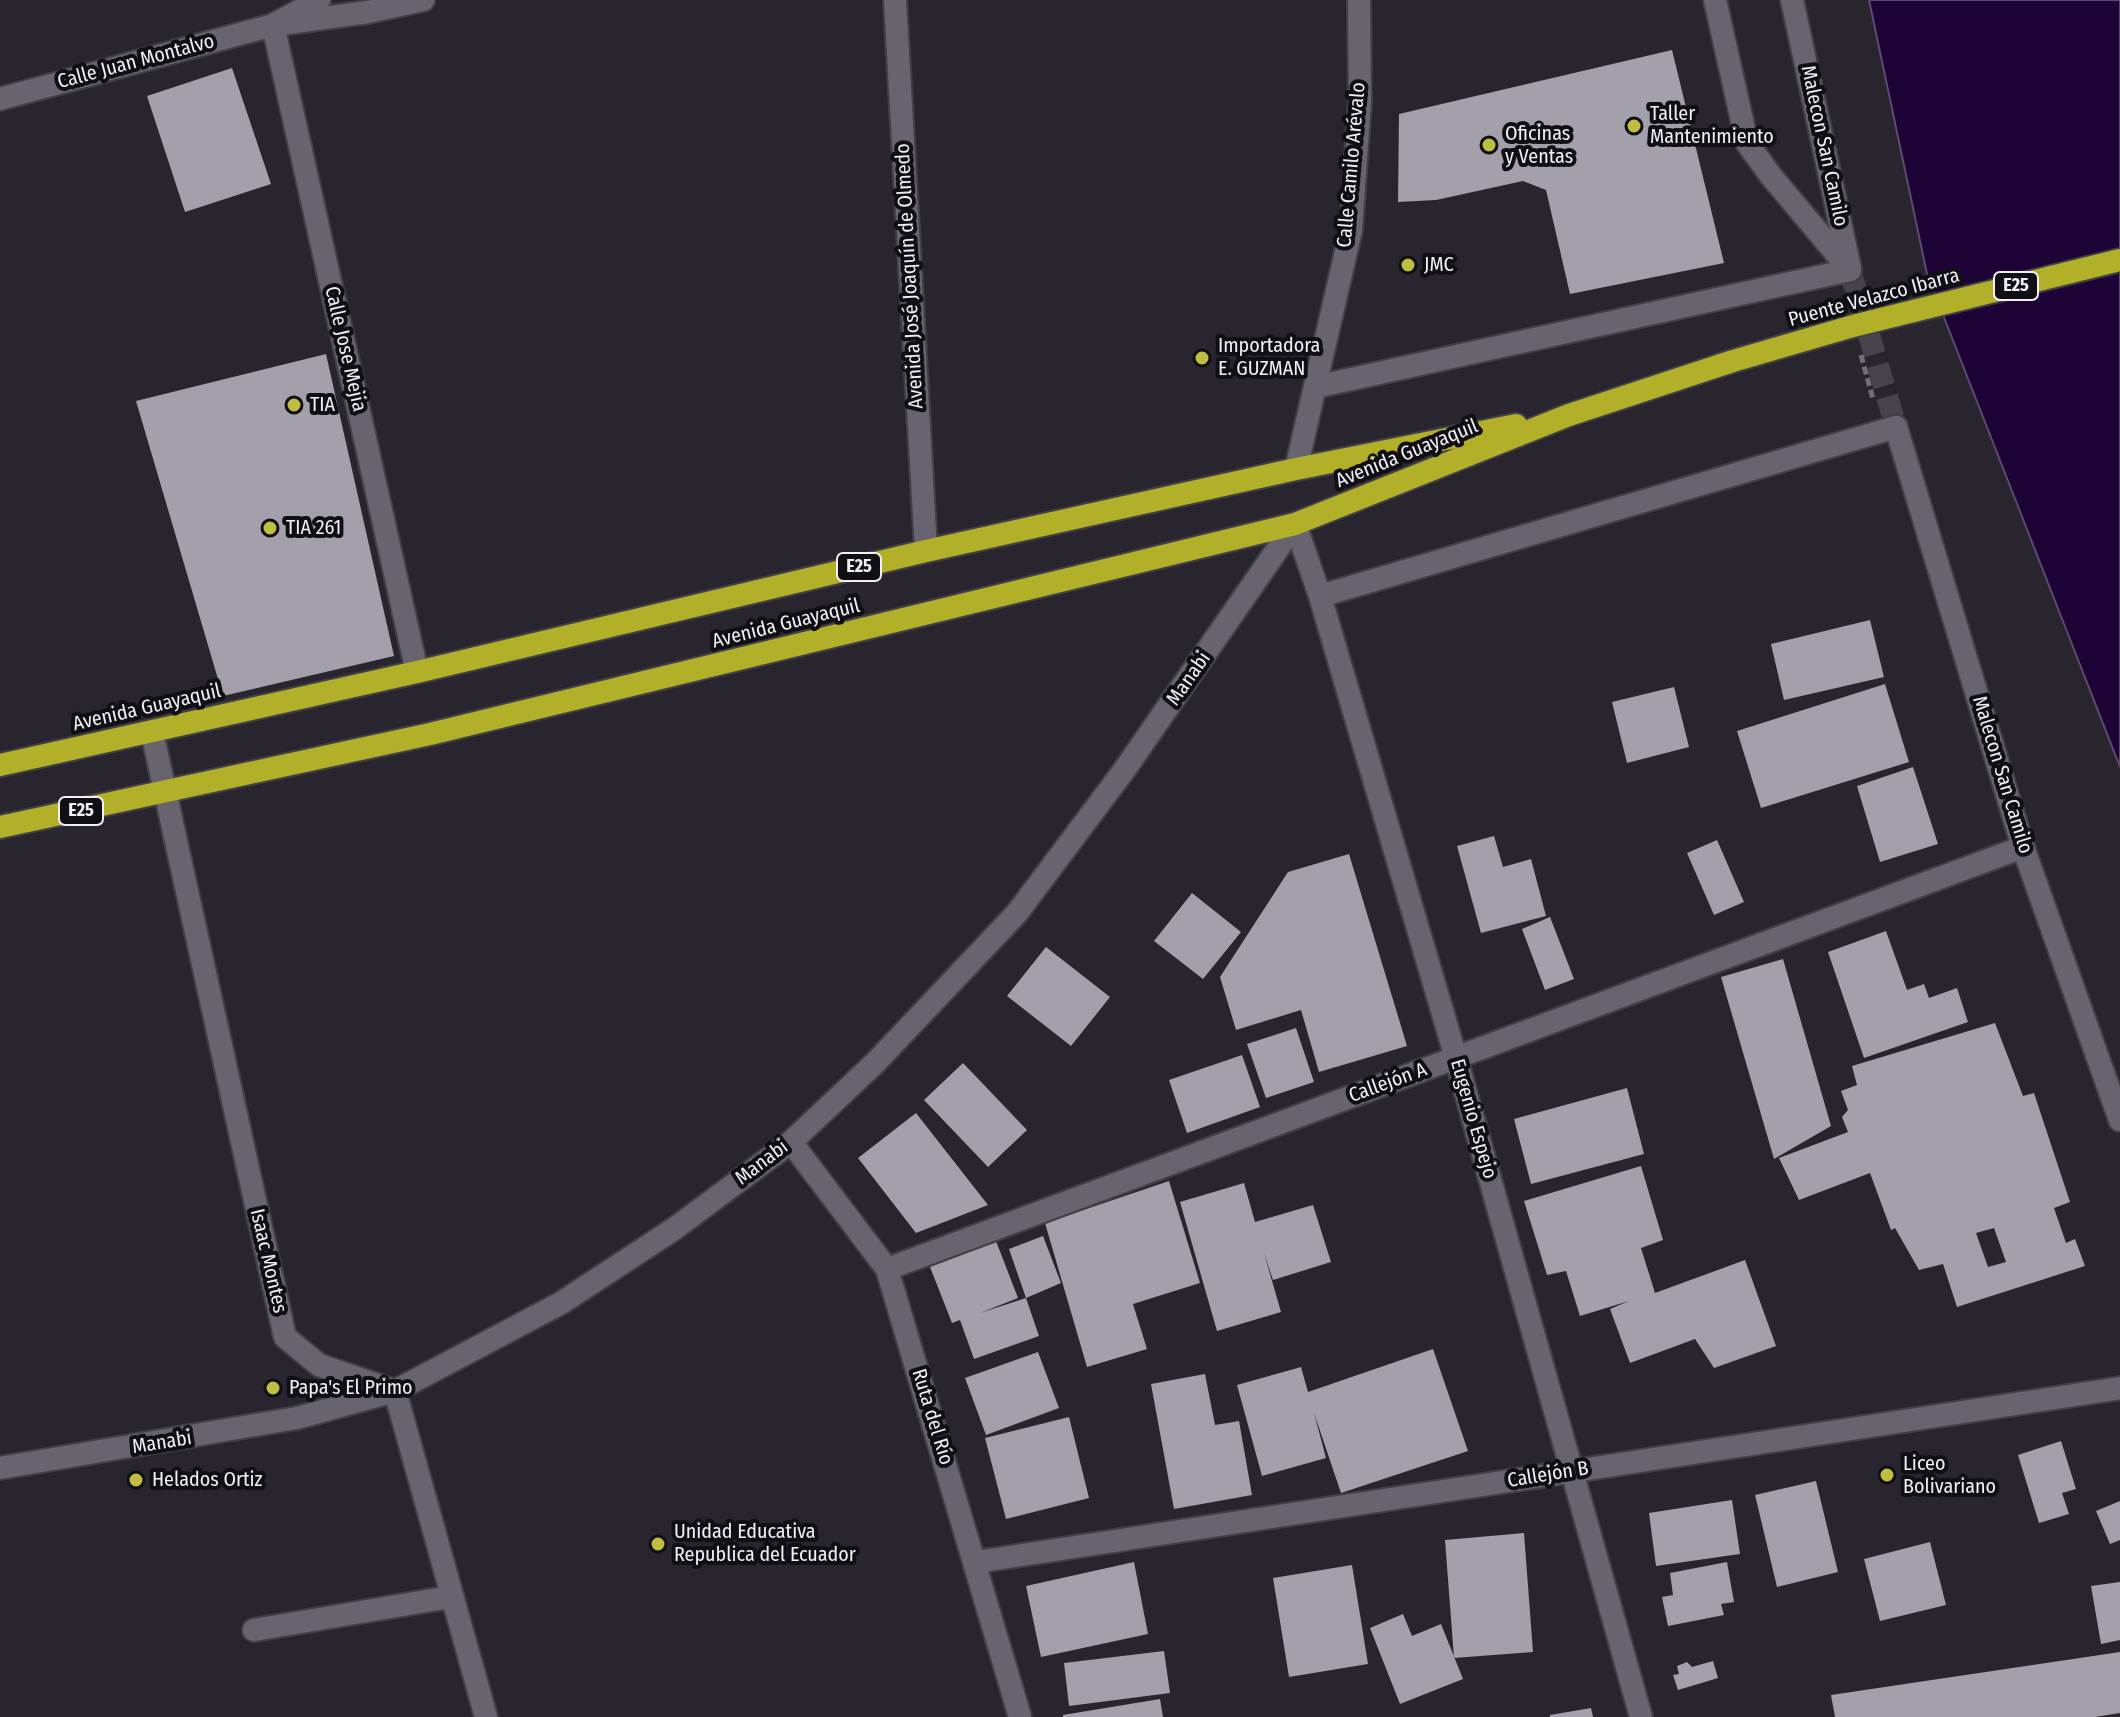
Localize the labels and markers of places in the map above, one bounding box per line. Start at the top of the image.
place label: Taller Mantenimiento [1650,102,1774,149]
marker: Taller Mantenimiento [1625,117,1643,135]
place label: Oficinas y Ventas [1505,122,1573,169]
marker: Oficinas y Ventas [1480,136,1498,154]
place label: JMC [1424,253,1454,277]
marker: JMC [1399,256,1417,274]
place label: Importadora E. GUZMAN [1218,334,1320,381]
marker: Importadora E. GUZMAN [1193,349,1211,367]
place label: TIA [310,393,335,417]
marker: TIA [285,396,303,414]
place label: TIA 261 [286,516,341,540]
marker: TIA 261 [261,519,279,537]
place label: Papa's El Primo [289,1376,413,1400]
marker: Papa's El Primo [264,1379,282,1397]
place label: Liceo Bolivariano [1903,1452,1996,1499]
marker: Liceo Bolivariano [1878,1466,1896,1484]
place label: Helados Ortiz [152,1468,262,1492]
marker: Helados Ortiz [127,1471,145,1489]
place label: Unidad Educativa Republica del Ecuador [674,1520,856,1567]
marker: Unidad Educativa Republica del Ecuador [649,1535,667,1553]

